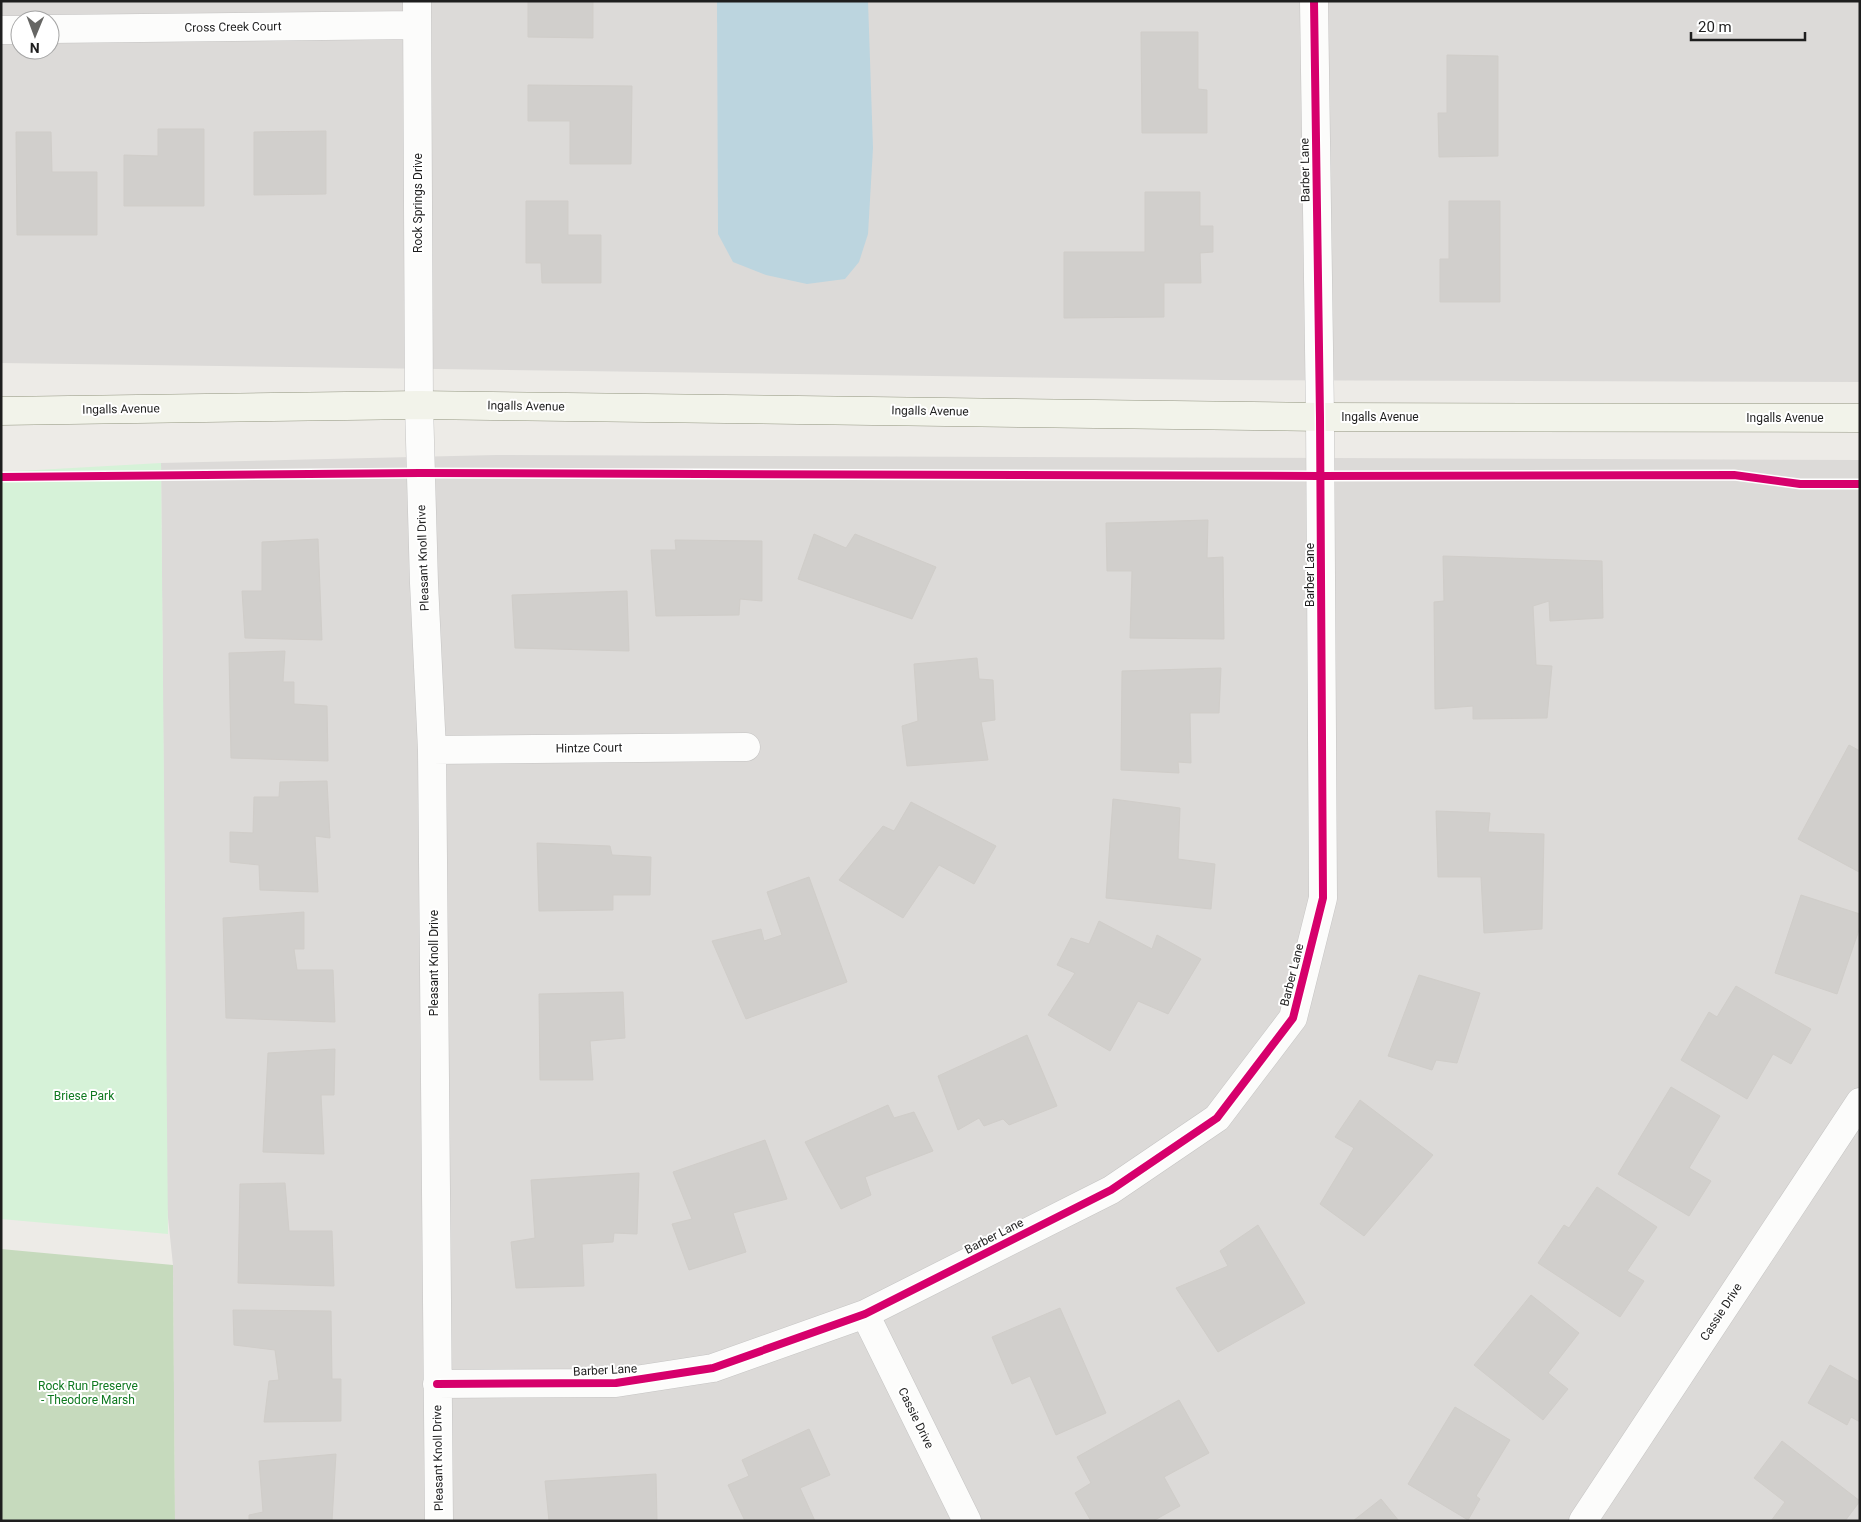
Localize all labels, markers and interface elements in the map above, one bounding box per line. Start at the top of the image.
north arrow [10,10,60,60]
scale bar [1691,10,1805,42]
text: 20 m [1698,18,1732,36]
street label: Cross Creek Court [184,19,282,35]
text: N [30,40,40,56]
street label: Barber Lane [1297,138,1313,202]
street label: Rock Springs Drive [411,153,425,253]
street label: Ingalls Avenue [487,398,565,414]
street label: Ingalls Avenue [82,401,160,417]
street label: Ingalls Avenue [891,403,969,419]
street label: Ingalls Avenue [1341,410,1419,424]
street label: Ingalls Avenue [1746,411,1824,425]
street label: Pleasant Knoll Drive [414,505,432,611]
street label: Barber Lane [1303,543,1317,607]
street label: Hintze Court [555,740,623,756]
street label: Pleasant Knoll Drive [427,910,441,1016]
street label: Barber Lane [1277,942,1307,1008]
park label: Briese Park [54,1089,115,1103]
street label: Barber Lane [962,1215,1026,1257]
street label: Cassie Drive [1697,1281,1745,1343]
street label: Barber Lane [573,1361,637,1379]
park label: Rock Run Preserve - Theodore Marsh [38,1379,138,1407]
street label: Cassie Drive [895,1385,937,1451]
street label: Pleasant Knoll Drive [430,1405,446,1511]

